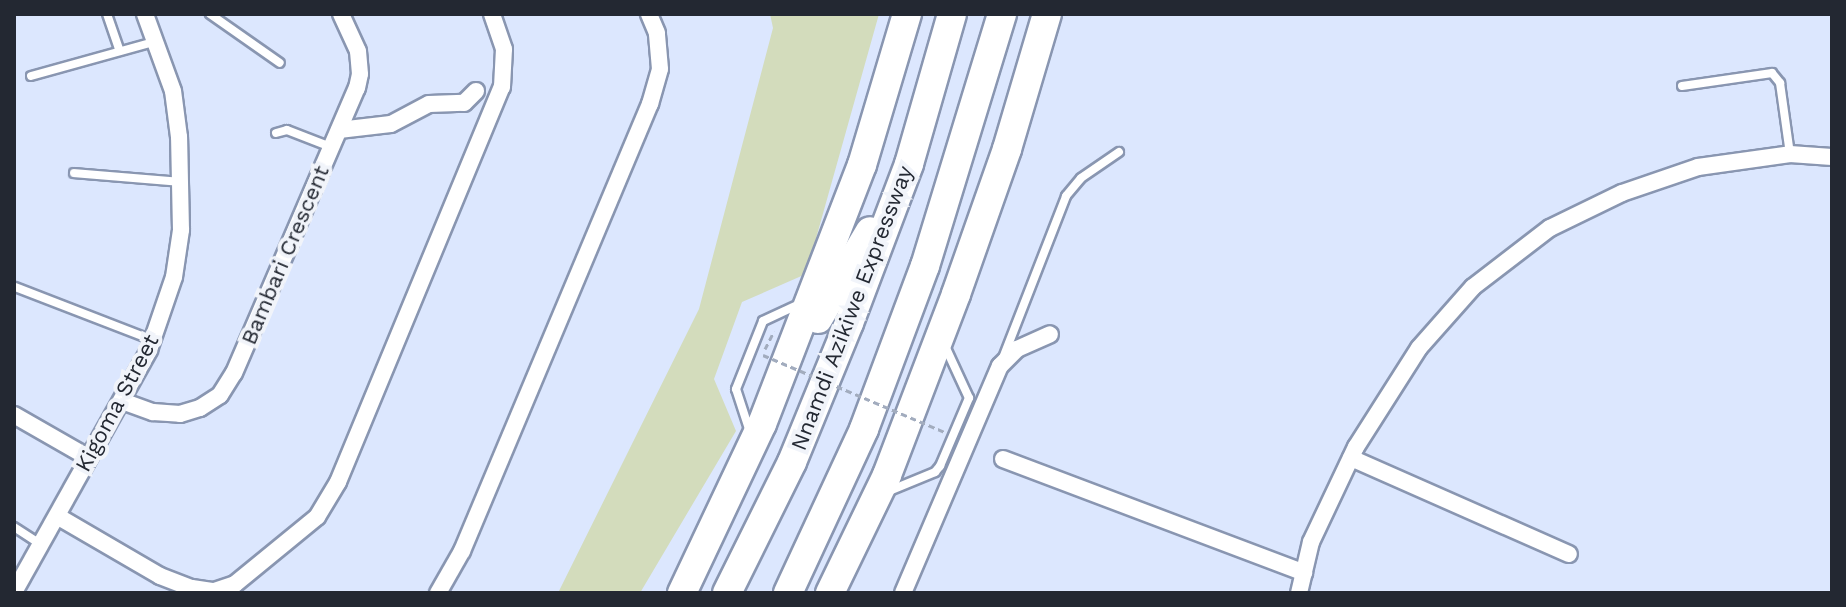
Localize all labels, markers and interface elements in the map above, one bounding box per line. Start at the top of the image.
street label: Bambari Crescent [235,161,335,349]
street label: Nnamdi Azikiwe Expressway [785,162,919,454]
street label: Kigoma Street [70,330,164,476]

